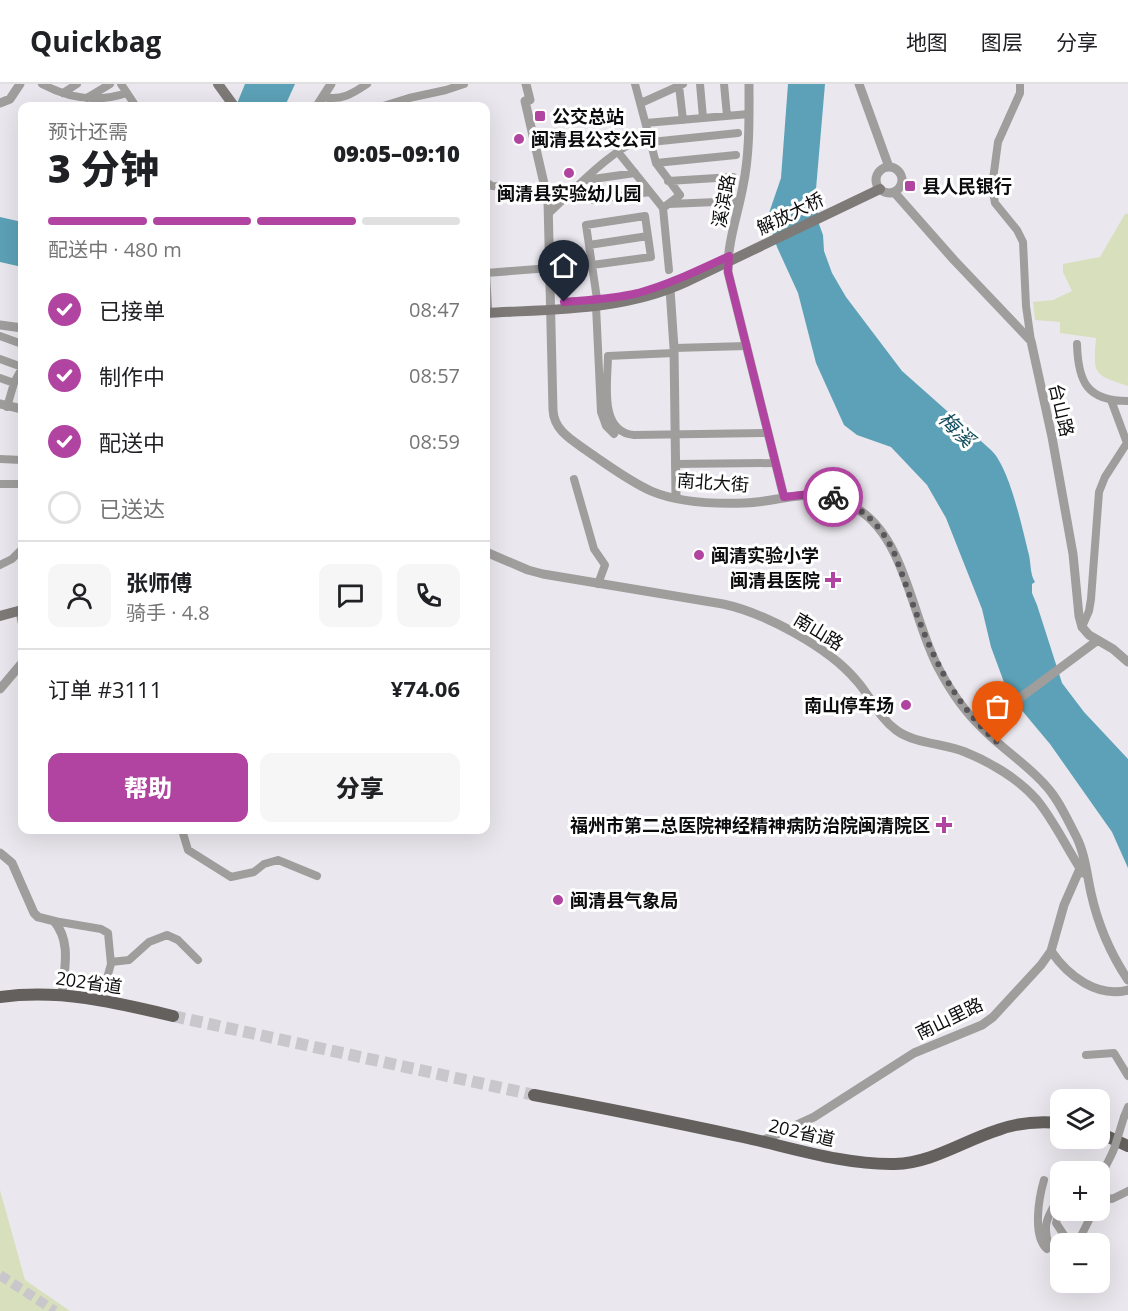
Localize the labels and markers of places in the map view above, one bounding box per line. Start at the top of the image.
place label: 公交总站 [552,104,624,128]
marker: 公交总站 [533,109,547,123]
place label: 闽清县公交公司 [531,127,657,151]
marker: 闽清县公交公司 [512,132,526,146]
marker: 闽清县实验幼儿园 [562,166,576,180]
place label: 县人民银行 [922,174,1012,198]
marker: 县人民银行 [903,179,917,193]
place label: 闽清县实验幼儿园 [497,181,641,205]
pin [538,240,589,302]
place label: 闽清实验小学 [711,543,819,567]
marker: 闽清实验小学 [692,548,706,562]
place label: 闽清县医院 [730,568,820,592]
marker: 闽清县医院 [824,571,842,589]
pin [972,681,1023,743]
place label: 南山停车场 [804,693,894,717]
marker: 南山停车场 [899,698,913,712]
place label: 福州市第二总医院神经精神病防治院闽清院区 [570,813,930,837]
marker: 福州市第二总医院神经精神病防治院闽清院区 [935,816,953,834]
place label: 闽清县气象局 [570,888,678,912]
marker: 闽清县气象局 [551,893,565,907]

